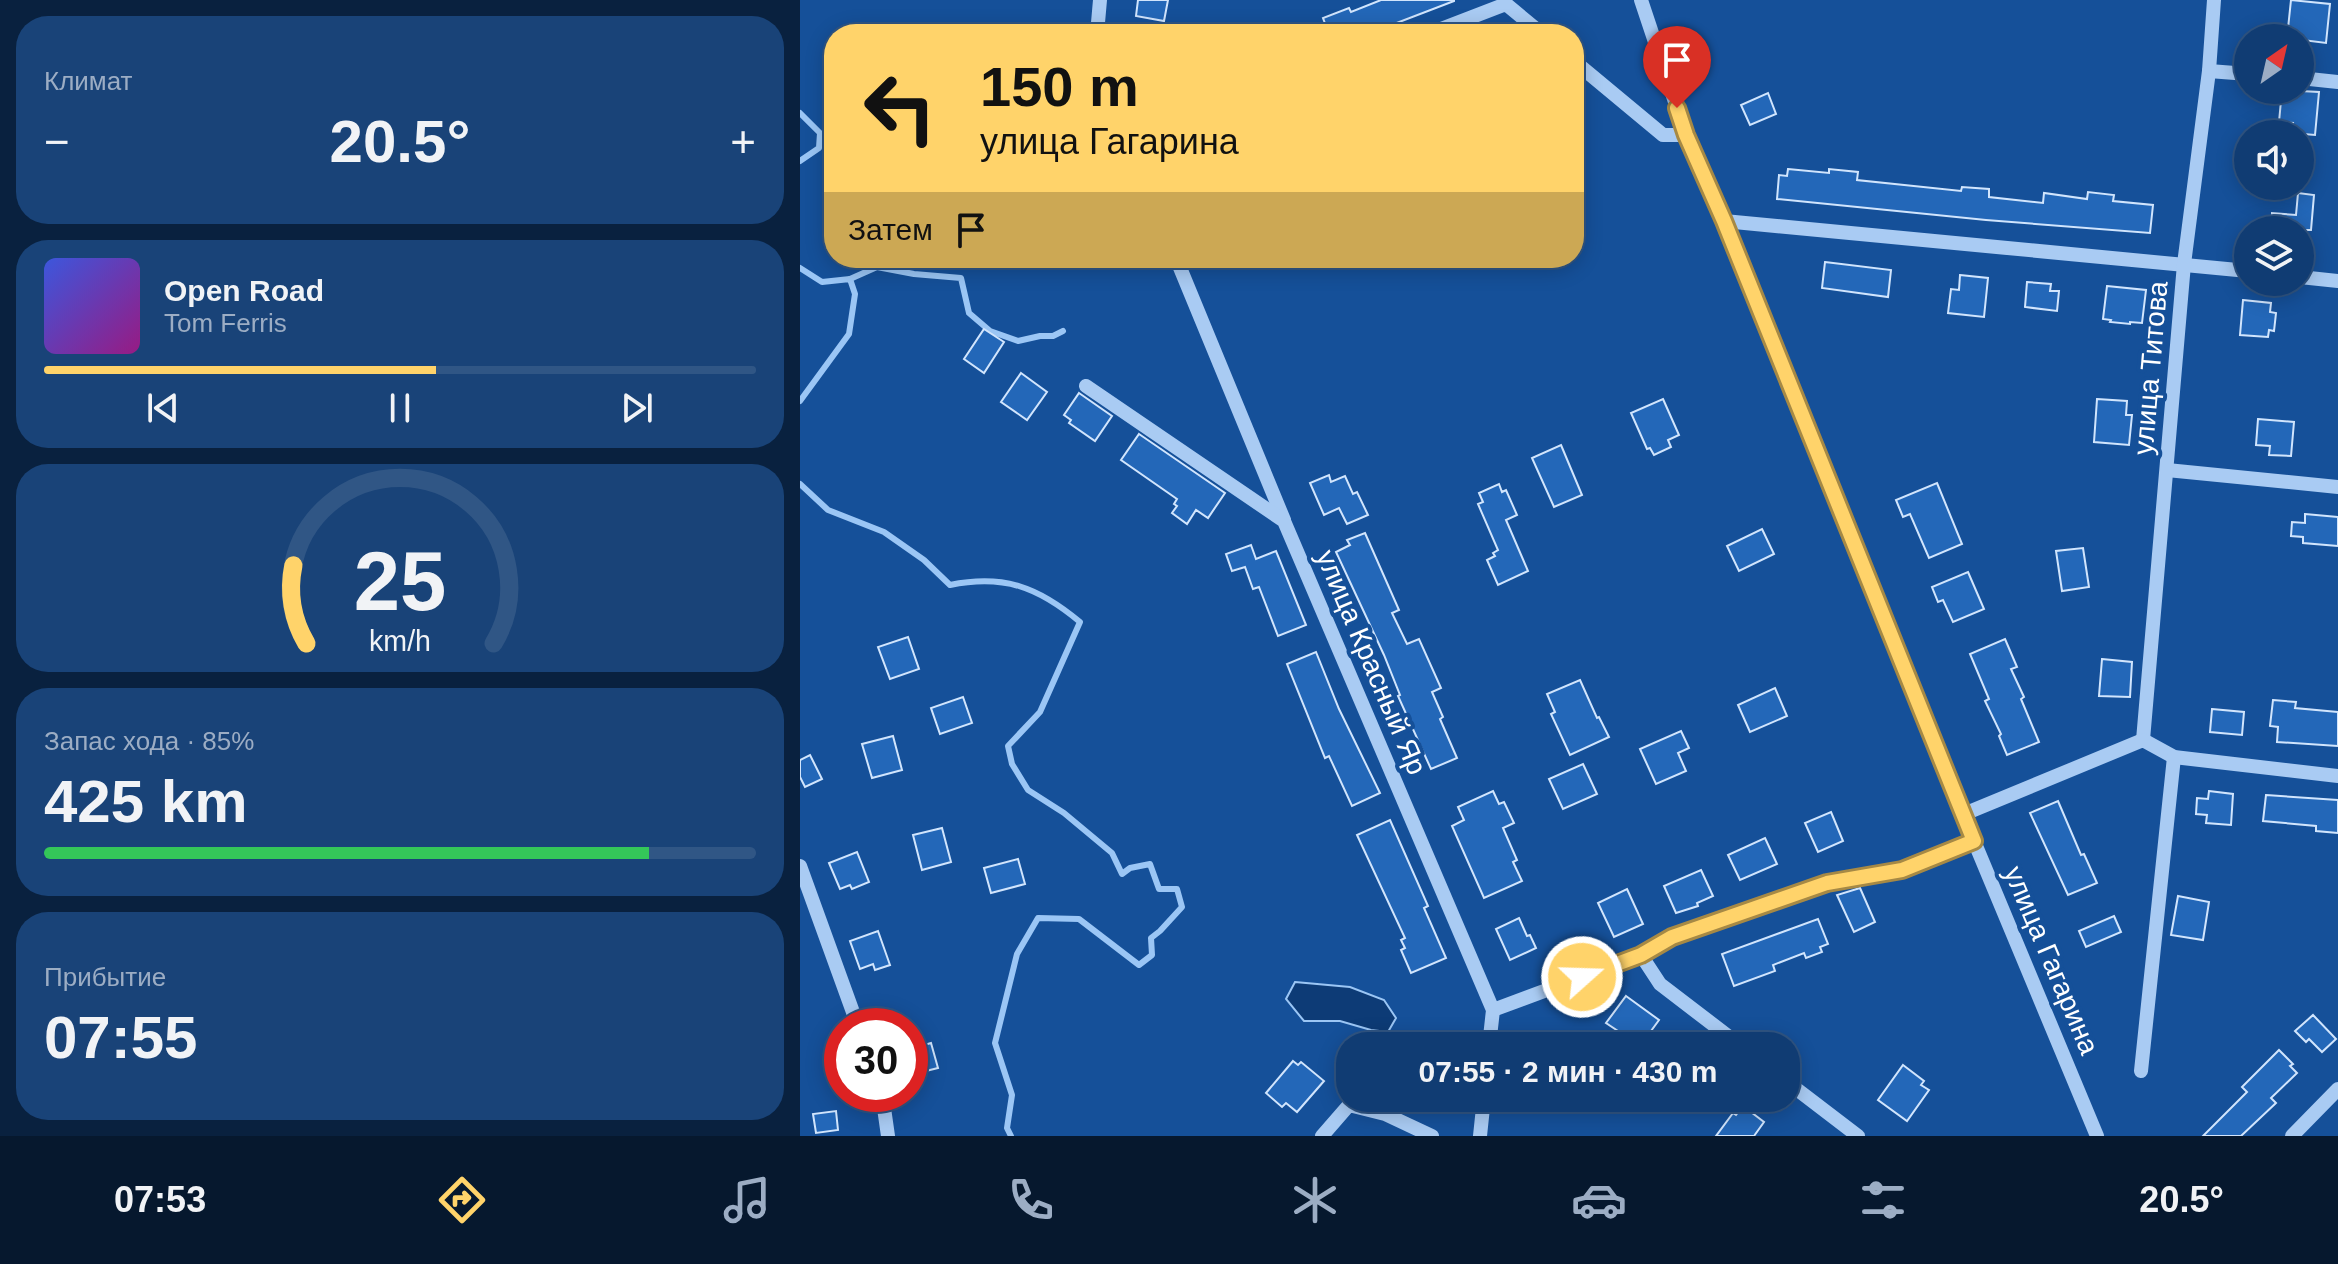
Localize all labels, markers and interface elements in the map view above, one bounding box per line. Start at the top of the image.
north arrow [2234,24,2314,104]
map controls [2234,24,2314,296]
pin [1643,26,1711,108]
icon: arrive [1655,38,1699,82]
text: 150 m [980,55,1139,118]
icon: left [848,56,952,160]
text: Климат [44,66,133,96]
text: 20.5° [330,108,470,175]
text: − [44,117,70,166]
text: + [730,117,756,166]
button: sound [2234,120,2314,200]
text: улица Гагарина [980,121,1239,162]
icon: arrive [949,208,993,252]
text: Затем [848,213,933,246]
button: layers [2234,216,2314,296]
text: Open Road [164,274,324,307]
street label: улица Титова [2127,279,2174,456]
text: Tom Ferris [164,308,287,338]
icon: previous [141,386,185,430]
icon: pause [378,386,422,430]
icon: next [615,386,659,430]
text: 25 [354,535,446,628]
street label: улица Красный Яр [1310,545,1433,779]
text: km/h [369,625,431,657]
text: Запас хода · 85% [44,726,254,756]
text: 425 km [44,768,248,835]
street label: улица Гагарина [1998,861,2105,1059]
position arrow [1540,935,1624,1019]
text: Прибытие [44,962,166,992]
text: 07:55 [44,1004,197,1071]
speed limit sign: 30 [824,1008,928,1112]
text: 07:55 · 2 мин · 430 m [1419,1055,1717,1088]
icon: directions [434,1172,490,1228]
icon: music [719,1172,775,1228]
icon: phone [1003,1172,1059,1228]
icon: climate [1287,1172,1343,1228]
icon: car [1571,1172,1627,1228]
icon: filters [1855,1172,1911,1228]
text: 07:53 [114,1179,206,1220]
text: 20.5° [2139,1179,2224,1220]

